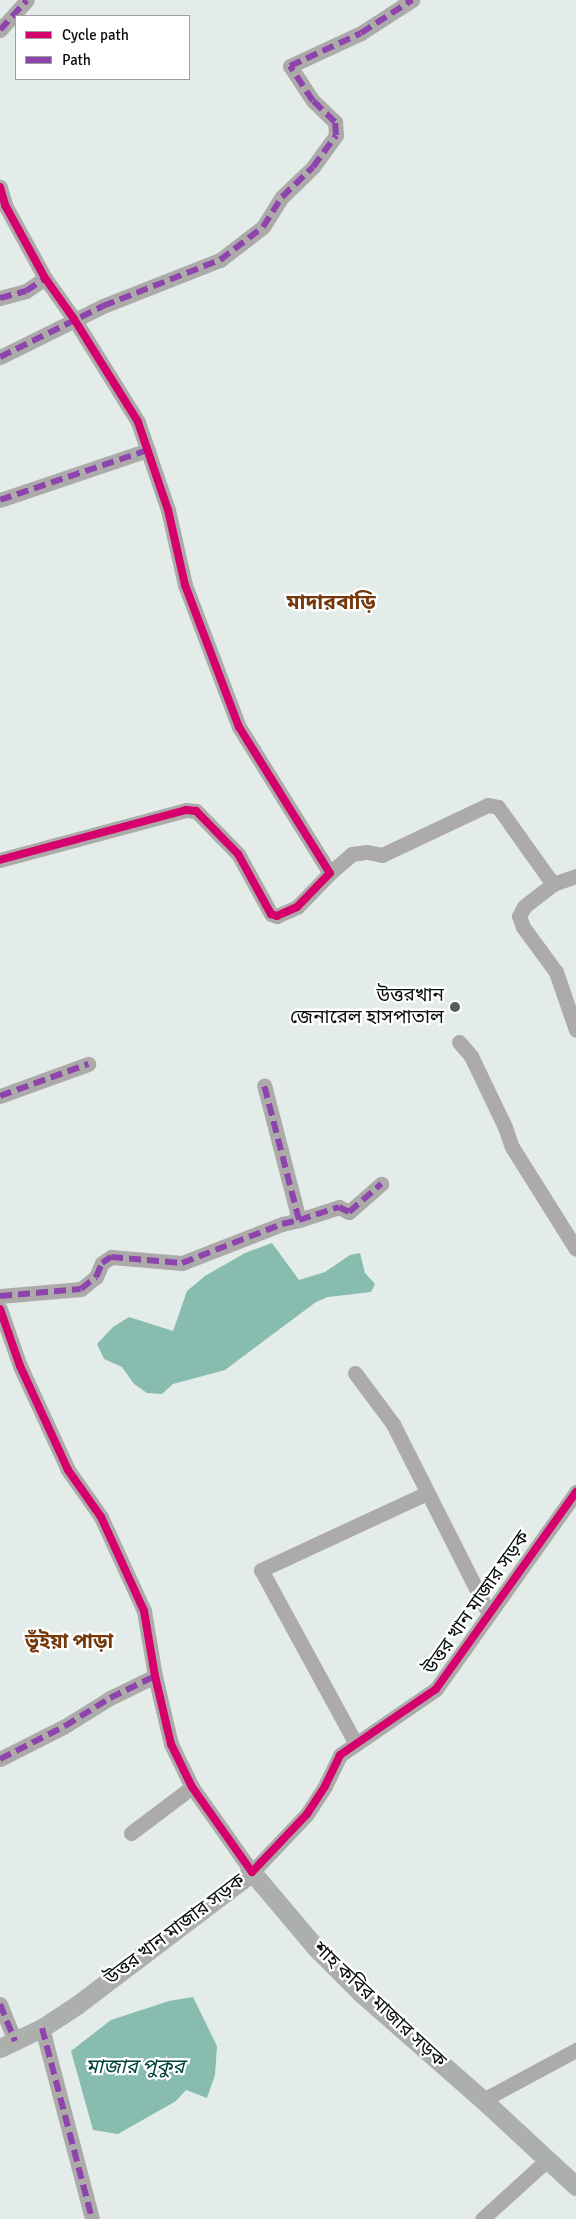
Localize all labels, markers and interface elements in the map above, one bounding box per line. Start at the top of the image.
legend [15,15,190,80]
text: Cycle path [62,26,129,44]
text: Path [62,51,91,69]
district label: মাদারবাড়ি [286,589,376,615]
place label: উত্তরখান জেনারেল হাসপাতাল [290,985,444,1029]
marker: উত্তরখান জেনারেল হাসপাতাল [448,1000,462,1014]
street label: উত্তর খান মাজার সড়ক [419,1527,535,1679]
district label: ভূঁইয়া পাড়া [25,1629,113,1653]
street label: উত্তর খান মাজার সড়ক [100,1870,250,1990]
street label: শাহ কবির মাজার সড়ক [308,1937,450,2073]
water label: মাজার পুকুর [86,2054,184,2078]

